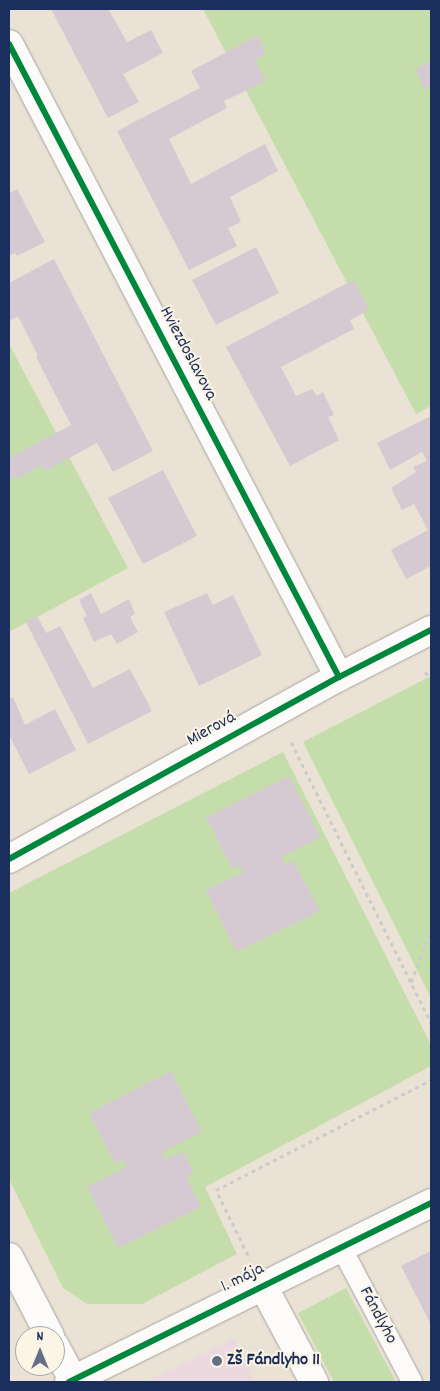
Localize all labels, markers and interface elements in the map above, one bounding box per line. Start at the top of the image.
street label: Hviezdoslavova [153,303,221,405]
street label: Mierová [184,708,240,752]
street label: 1. mája [218,1259,268,1299]
street label: Fándlyho [353,1284,401,1348]
north arrow [15,1326,65,1376]
text: N [37,1327,43,1347]
place label: ZŠ Fándlyho 11 [227,1350,320,1372]
marker: ZŠ Fándlyho 11 [211,1355,223,1367]

